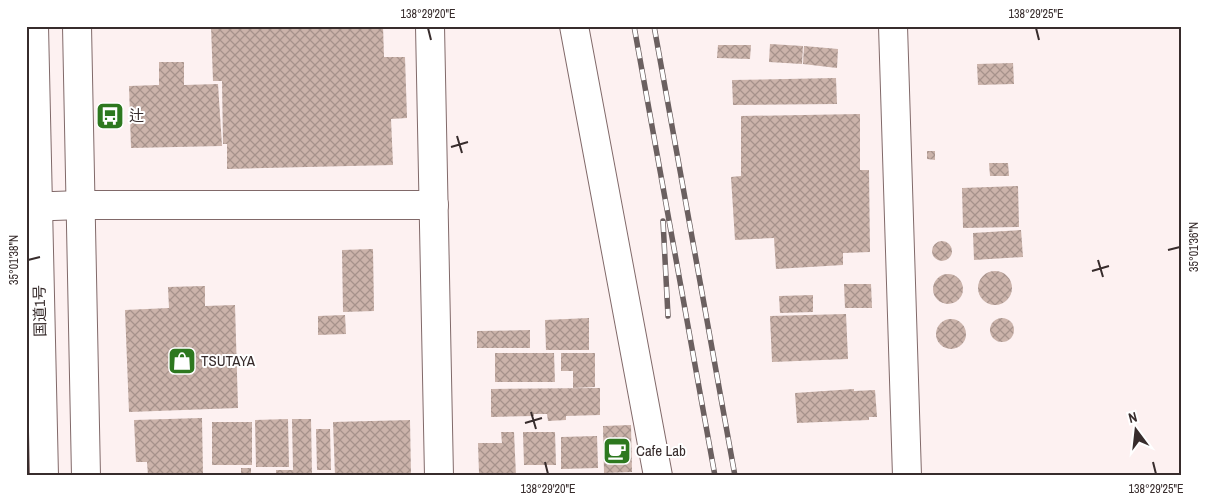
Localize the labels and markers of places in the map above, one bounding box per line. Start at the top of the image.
bus stop icon: 辻 [95,101,125,131]
place label: 辻 [129,105,144,126]
shop icon: TSUTAYA [167,346,197,376]
place label: TSUTAYA [201,350,256,371]
cafe icon: Cafe Lab [602,436,632,466]
place label: Cafe Lab [636,440,686,461]

